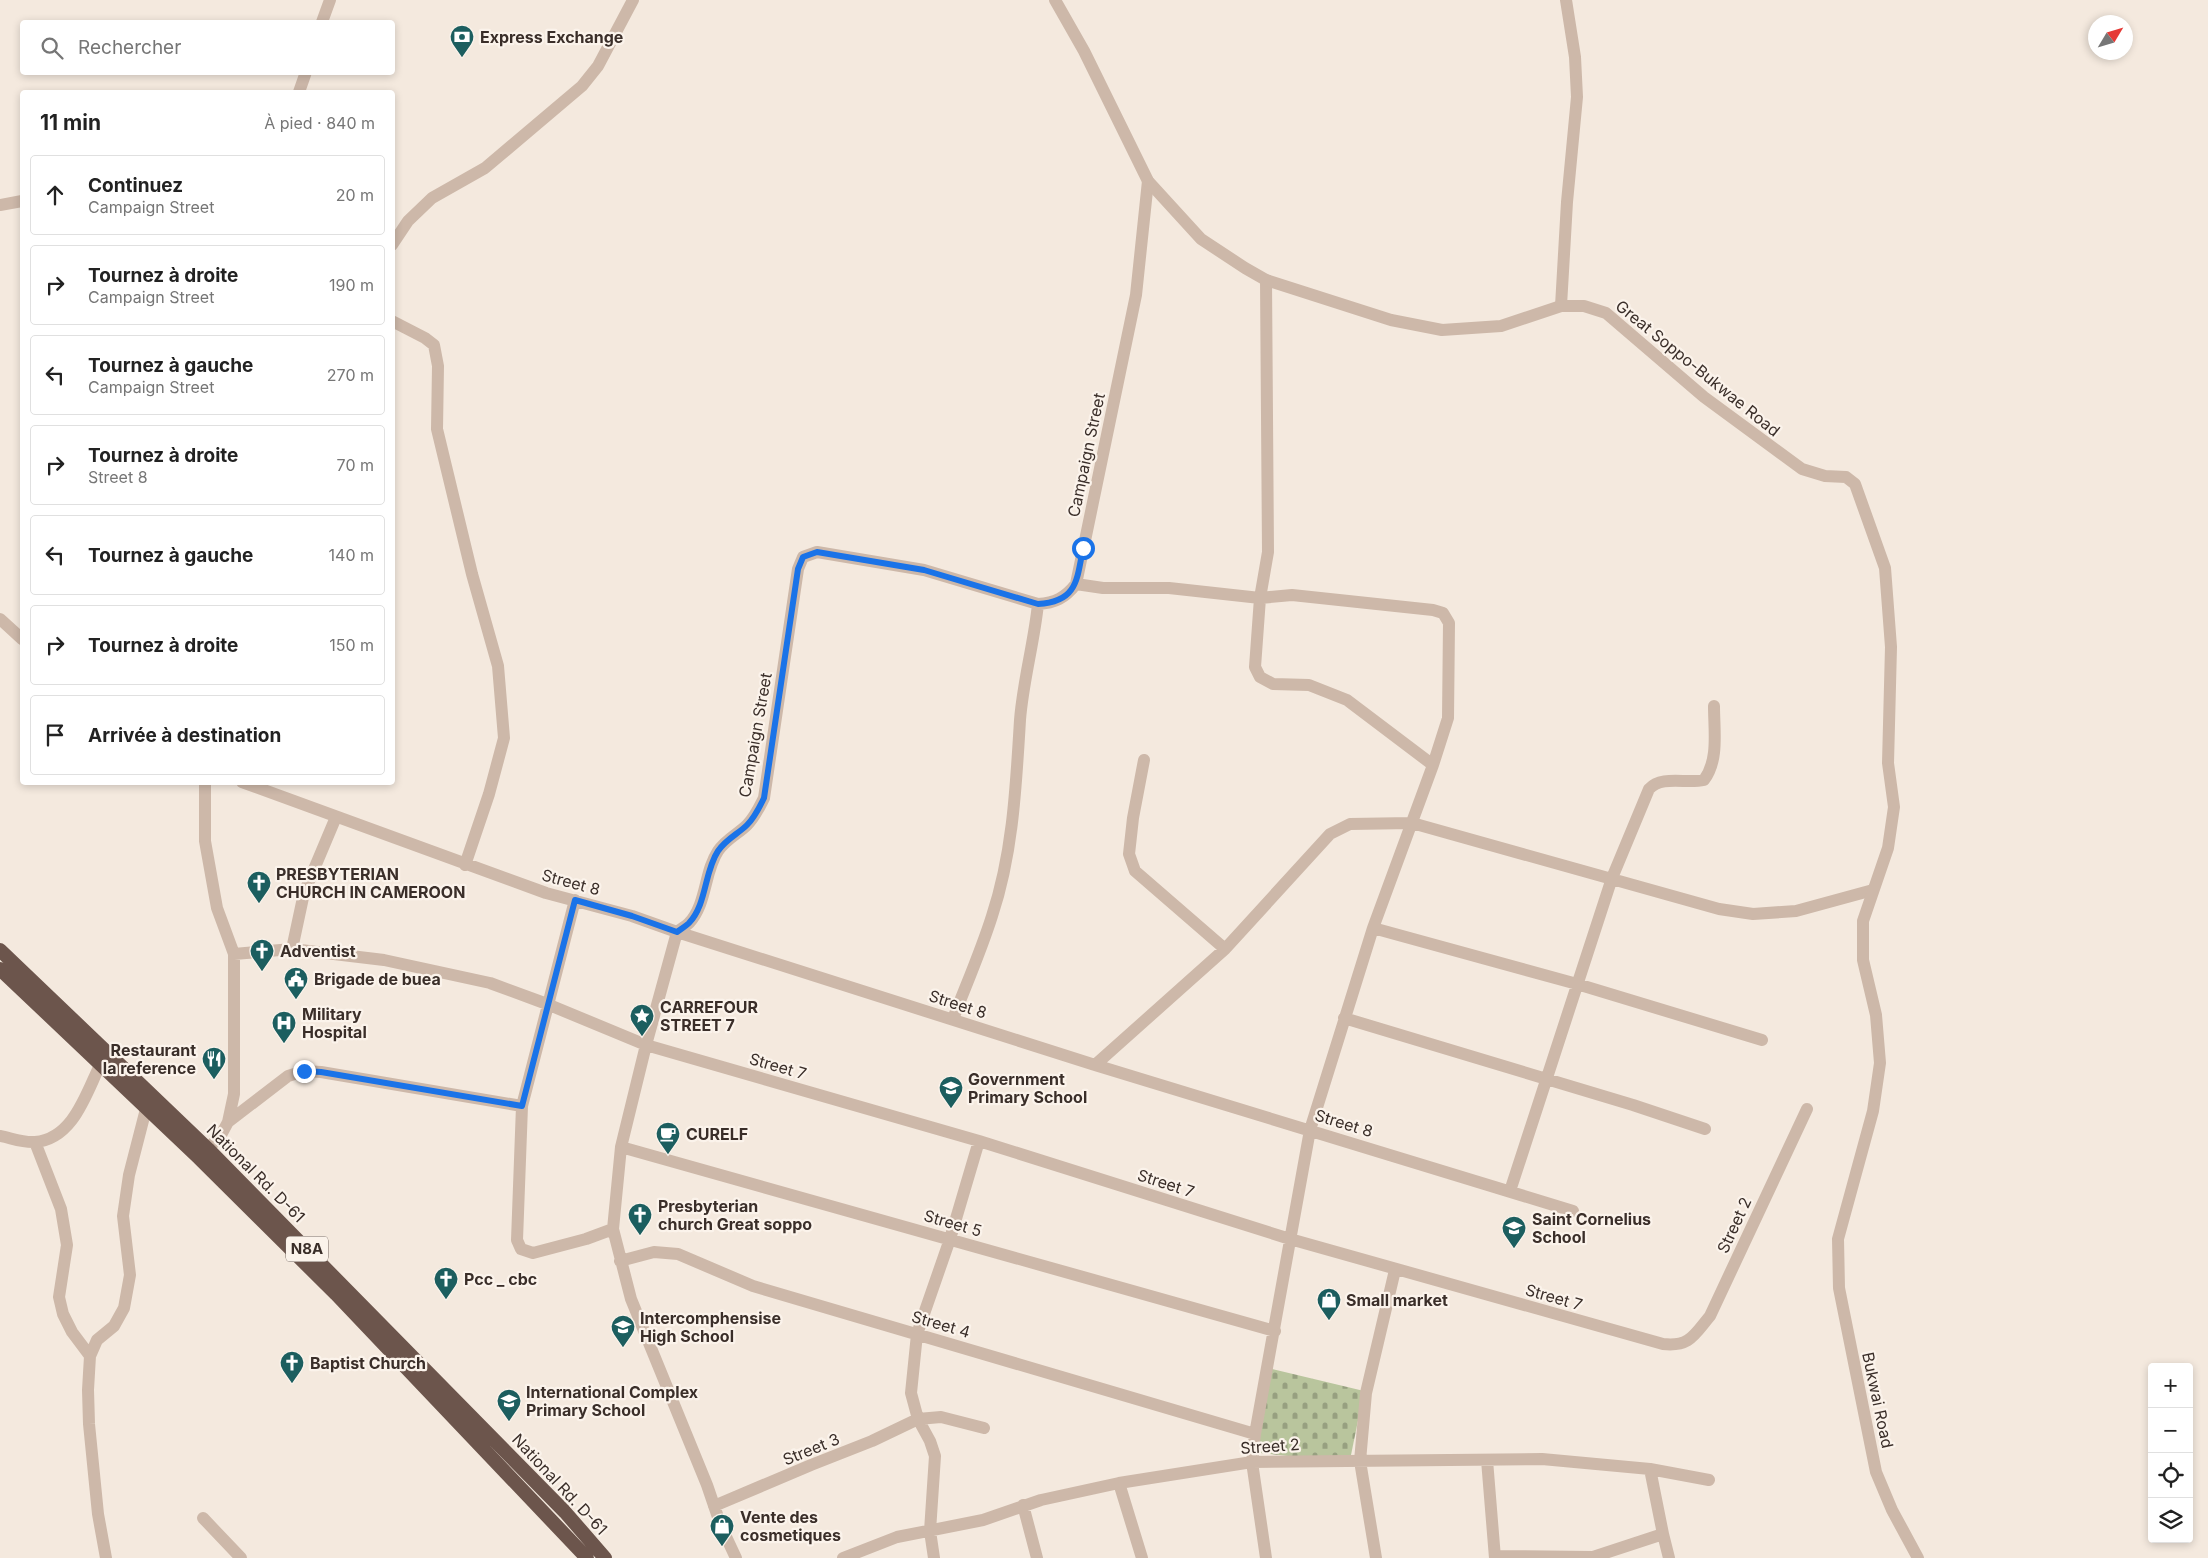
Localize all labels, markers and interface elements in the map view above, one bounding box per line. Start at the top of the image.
north arrow [2088,15,2133,60]
search box [20,20,395,75]
bank icon: Express Exchange [449,24,475,58]
place label: Express Exchange [480,27,623,47]
icon: search [38,34,66,62]
text: Rechercher [78,36,181,59]
text: 11 min [40,110,101,135]
text: À pied · 840 m [264,113,375,133]
text: Continuez [88,174,183,197]
icon: ahead [41,181,69,209]
text: 20 m [336,185,374,205]
text: Campaign Street [88,197,214,217]
text: Tournez à droite [88,264,238,287]
icon: right [41,271,69,299]
text: 190 m [329,275,374,295]
text: Campaign Street [88,287,214,307]
street label: Great Soppo-Bukwae Road [1612,296,1784,440]
text: Tournez à gauche [88,354,253,377]
icon: left [41,361,69,389]
text: 270 m [327,365,374,385]
text: Campaign Street [88,377,214,397]
street label: Campaign Street [1063,391,1109,519]
text: Tournez à droite [88,444,238,467]
icon: right [41,451,69,479]
text: 70 m [337,455,374,475]
text: Street 8 [88,467,148,487]
route start [1072,537,1095,560]
icon: left [41,541,69,569]
text: Tournez à gauche [88,544,253,567]
text: 140 m [329,545,374,565]
icon: right [41,631,69,659]
text: Tournez à droite [88,634,238,657]
text: 150 m [329,635,374,655]
street label: Campaign Street [734,671,776,799]
icon: arrive [41,721,69,749]
text: Arrivée à destination [88,724,281,747]
place label: PRESBYTERIAN CHURCH IN CAMEROON [276,864,465,902]
street label: Street 8 [540,865,602,899]
church icon: PRESBYTERIAN CHURCH IN CAMEROON [246,870,272,904]
church icon: Adventist [249,938,275,972]
place label: Adventist [280,941,356,961]
public building icon: Brigade de buea [283,966,309,1000]
place label: Brigade de buea [314,969,441,989]
street label: Street 8 [927,985,989,1023]
place label: CARREFOUR STREET 7 [660,997,759,1035]
place icon: CARREFOUR STREET 7 [629,1003,655,1037]
place label: Military Hospital [302,1004,367,1042]
hospital icon: Military Hospital [271,1010,297,1044]
place label: Restaurant la reference [103,1040,196,1078]
restaurant icon: Restaurant la reference [201,1046,227,1080]
street label: Street 7 [747,1048,809,1084]
route end [293,1060,316,1083]
place label: Government Primary School [968,1069,1087,1107]
school or university icon: Government Primary School [938,1075,964,1109]
street label: Street 8 [1313,1105,1375,1141]
street label: National Rd. D-61 [203,1120,309,1226]
cafe icon: CURELF [655,1121,681,1155]
place label: CURELF [686,1124,748,1144]
street label: Street 7 [1135,1164,1197,1202]
street label: Street 2 [1712,1194,1756,1256]
place label: Presbyterian church Great soppo [658,1196,812,1234]
church icon: Presbyterian church Great soppo [627,1202,653,1236]
street label: Street 5 [922,1205,984,1241]
place label: Saint Cornelius School [1532,1209,1651,1247]
school or university icon: Saint Cornelius School [1501,1215,1527,1249]
road number: N8A [286,1236,328,1262]
church icon: Pcc _ cbc [433,1266,459,1300]
place label: Pcc _ cbc [464,1269,537,1289]
street label: Street 7 [1523,1279,1585,1315]
shop icon: Small market [1316,1287,1342,1321]
place label: Small market [1346,1290,1448,1310]
street label: Street 4 [909,1306,973,1342]
place label: Intercomphensise High School [640,1308,781,1346]
school or university icon: Intercomphensise High School [610,1314,636,1348]
church icon: Baptist Church [279,1350,305,1384]
street label: Bukwai Road [1858,1350,1898,1450]
place label: Baptist Church [310,1353,426,1373]
map controls [2148,1363,2193,1543]
button: + [2148,1363,2193,1408]
place label: International Complex Primary School [526,1382,698,1420]
school or university icon: International Complex Primary School [496,1388,522,1422]
button: − [2148,1408,2193,1453]
street label: National Rd. D-61 [508,1429,612,1539]
street label: Street 3 [780,1429,842,1469]
street label: Street 2 [1240,1434,1300,1458]
button: locate [2148,1453,2193,1498]
button: layers [2148,1498,2193,1543]
place label: Vente des cosmetiques [740,1507,841,1545]
shop icon: Vente des cosmetiques [709,1513,735,1547]

